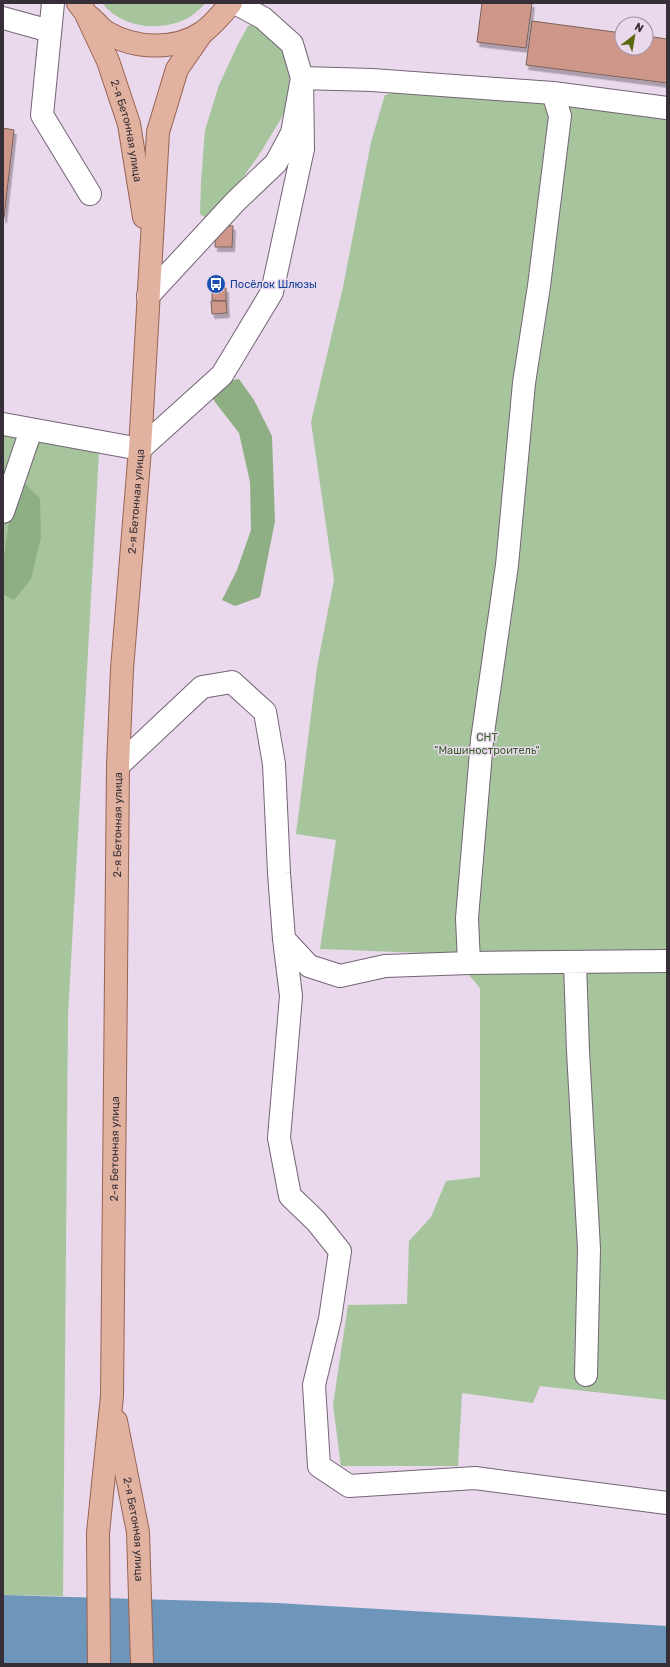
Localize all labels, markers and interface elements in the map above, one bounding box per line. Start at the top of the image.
north arrow [614,16,654,56]
text: N [632,20,646,36]
street label: 2-я Бетонная улица [108,78,144,183]
bus stop icon: Посёлок Шлюзы [205,273,227,295]
place label: Посёлок Шлюзы [230,278,317,291]
street label: 2-я Бетонная улица [125,448,147,554]
park label: СНТ "Машиностроитель" [434,731,540,757]
street label: 2-я Бетонная улица [111,772,125,877]
street label: 2-я Бетонная улица [108,1096,122,1201]
street label: 2-я Бетонная улица [120,1476,145,1582]

